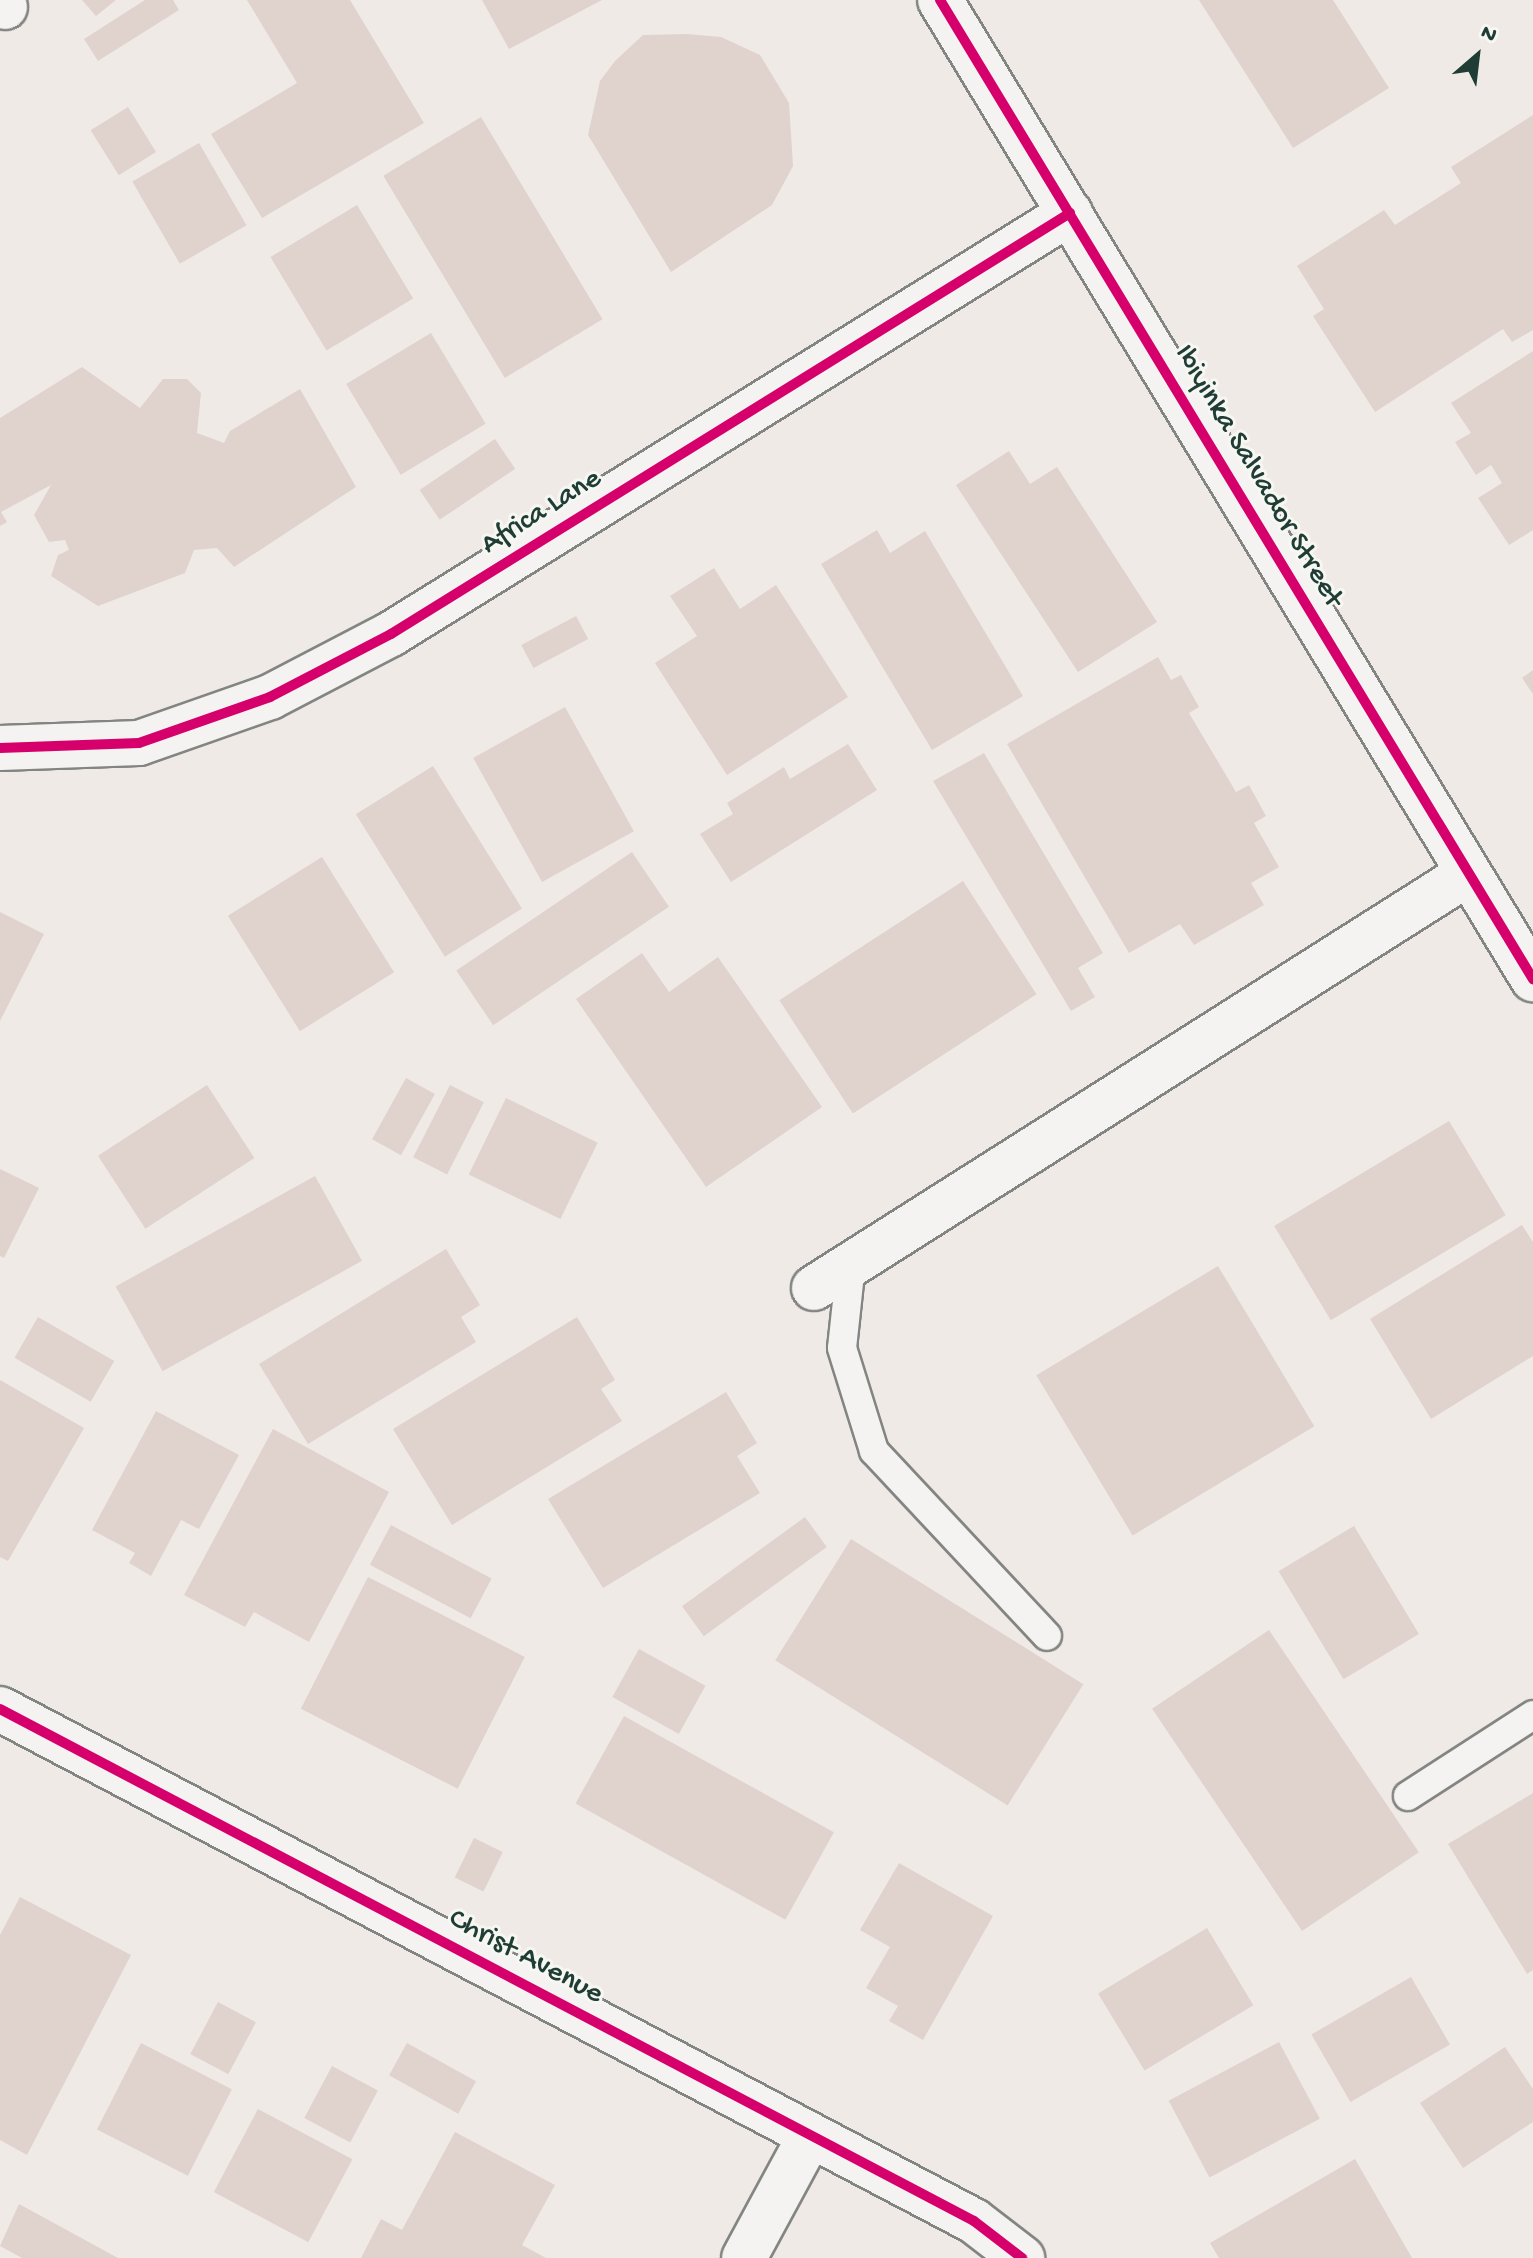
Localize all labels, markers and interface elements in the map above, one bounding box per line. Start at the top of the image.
north arrow [1437,16,1517,96]
text: N [1476,20,1501,50]
street label: Ibiyinka Salvador Street [1164,339,1350,615]
street label: Africa Lane [475,462,609,564]
street label: Christ Avenue [441,1902,609,2014]

